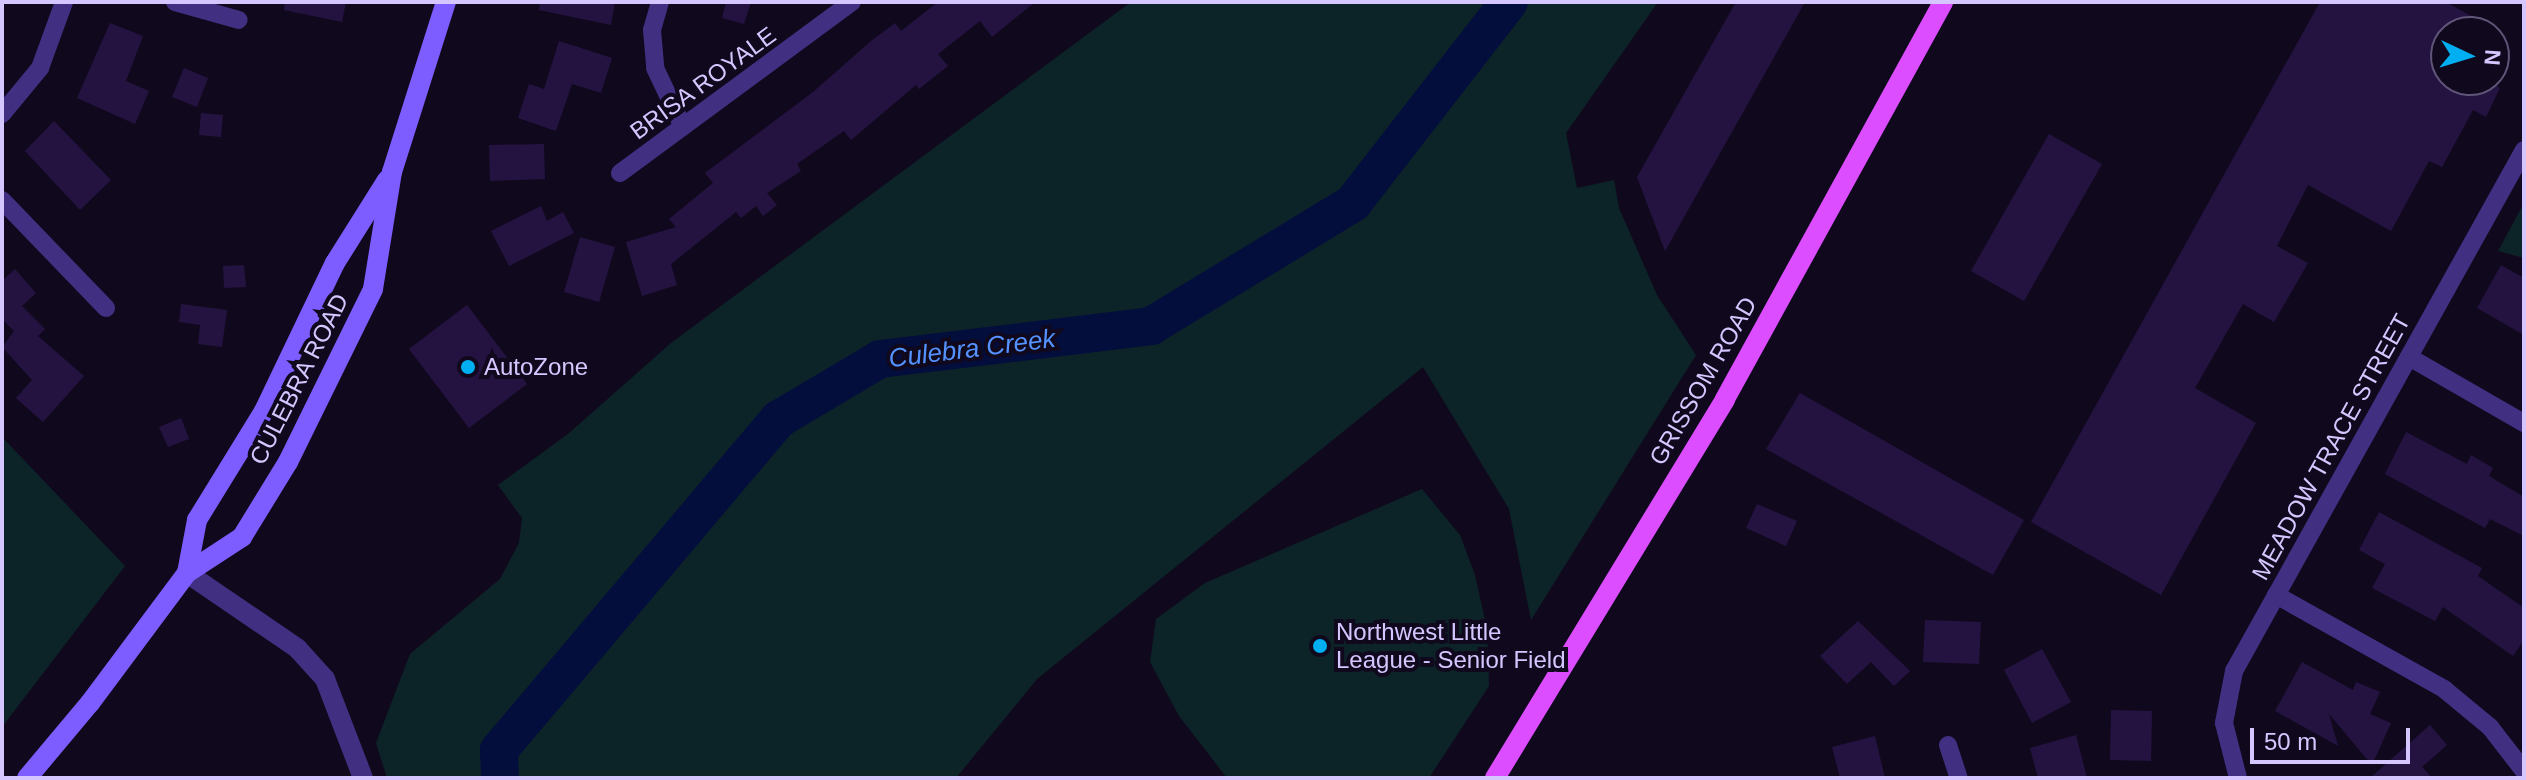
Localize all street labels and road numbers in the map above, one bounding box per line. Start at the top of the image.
street label: BRISA ROYALE [624,20,782,146]
street label: CULEBRA ROAD [243,288,355,470]
street label: GRISSOM ROAD [1643,292,1763,470]
street label: MEADOW TRACE STREET [2246,309,2416,585]

